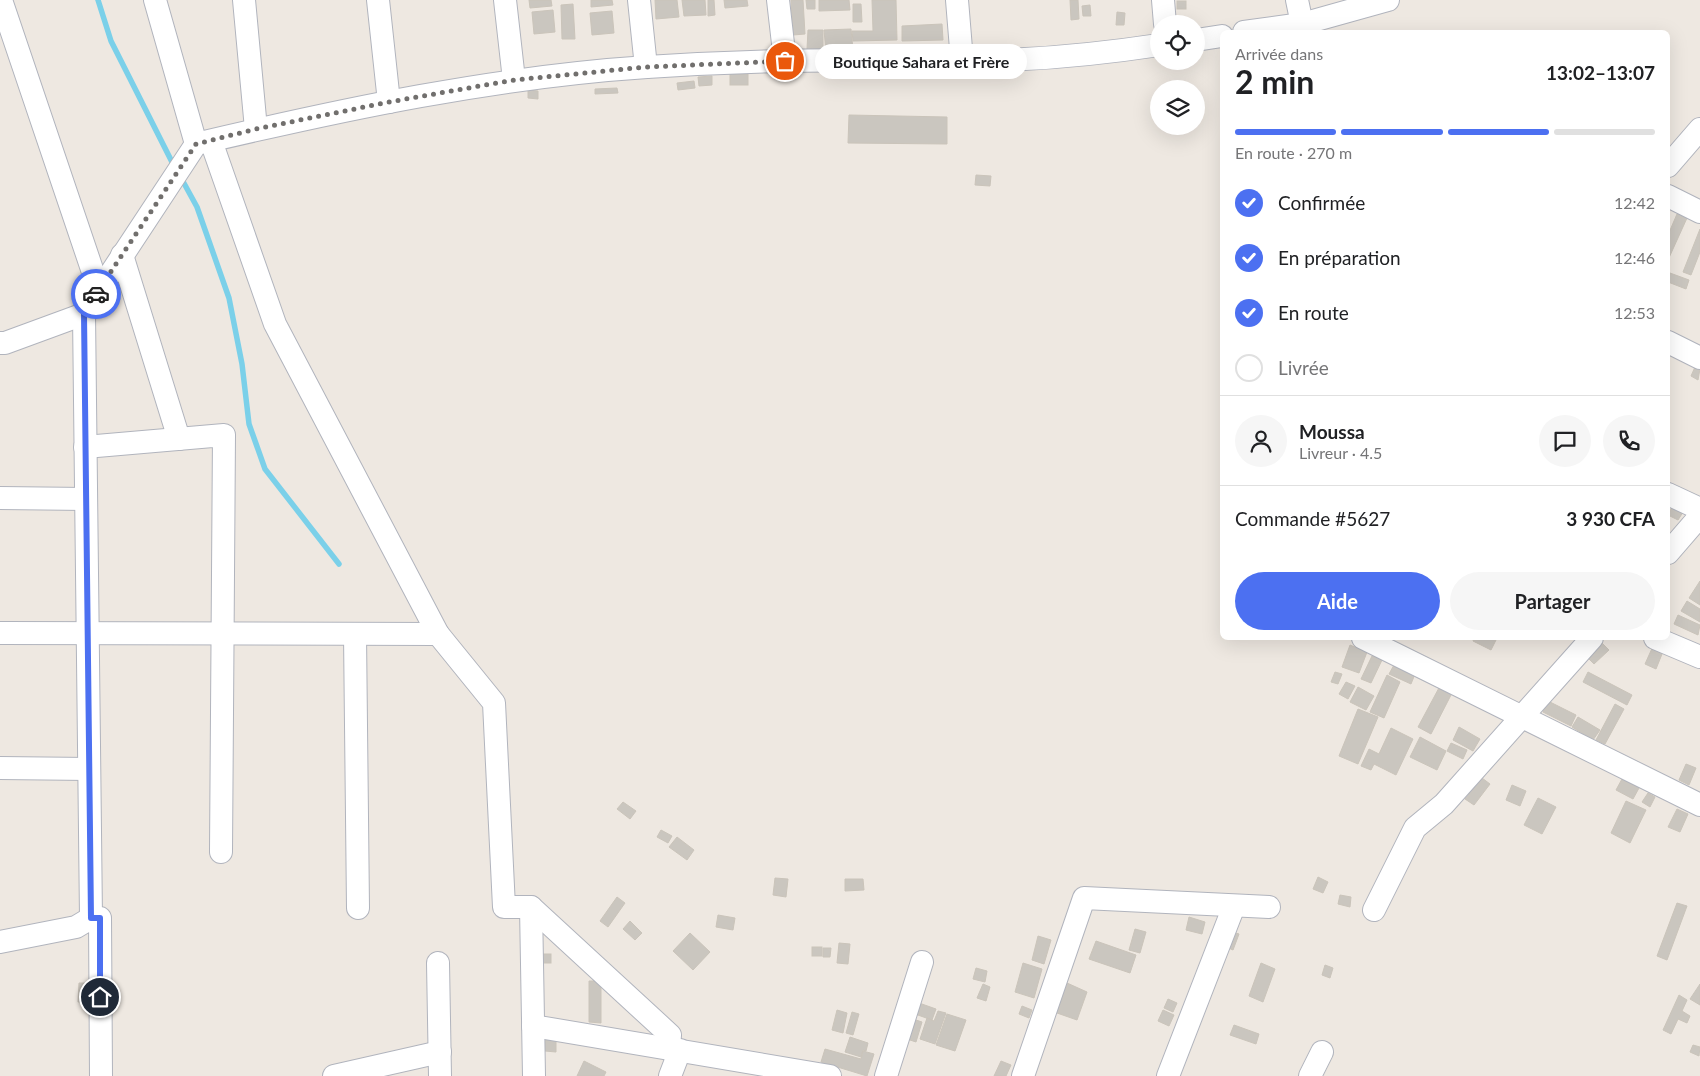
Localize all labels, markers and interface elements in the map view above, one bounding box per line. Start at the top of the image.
map controls [1150,15,1205,135]
button: locate [1150,15,1205,70]
pin [764,40,806,82]
callout: Boutique Sahara et Frère [815,44,1028,78]
text: Arrivée dans [1235,44,1323,63]
icon: bag [771,47,799,75]
text: Boutique Sahara et Frère [833,52,1009,71]
text: 13:02–13:07 [1546,61,1655,84]
text: 2 min [1235,62,1314,101]
button: layers [1150,80,1205,135]
text: En route · 270 m [1235,143,1352,162]
icon: check [1235,189,1263,217]
text: Confirmée [1278,191,1365,214]
text: 12:42 [1614,193,1655,212]
icon: check [1235,244,1263,272]
text: En préparation [1278,246,1401,269]
text: 12:46 [1614,248,1655,267]
courier [71,269,121,319]
icon: car [82,280,110,308]
icon: check [1235,299,1263,327]
text: En route [1278,301,1349,324]
text: 12:53 [1614,303,1655,322]
text: Livrée [1278,356,1329,379]
button: person [1235,415,1287,467]
button: chat [1539,415,1591,467]
button: phone [1603,415,1655,467]
text: Moussa [1299,420,1365,443]
text: Livreur · 4.5 [1299,443,1382,462]
text: Commande #5627 [1235,507,1390,530]
text: 3 930 CFA [1566,507,1655,530]
button: Aide [1235,572,1440,630]
button: Partager [1450,572,1655,630]
pin [79,976,121,1018]
icon: home [86,983,114,1011]

